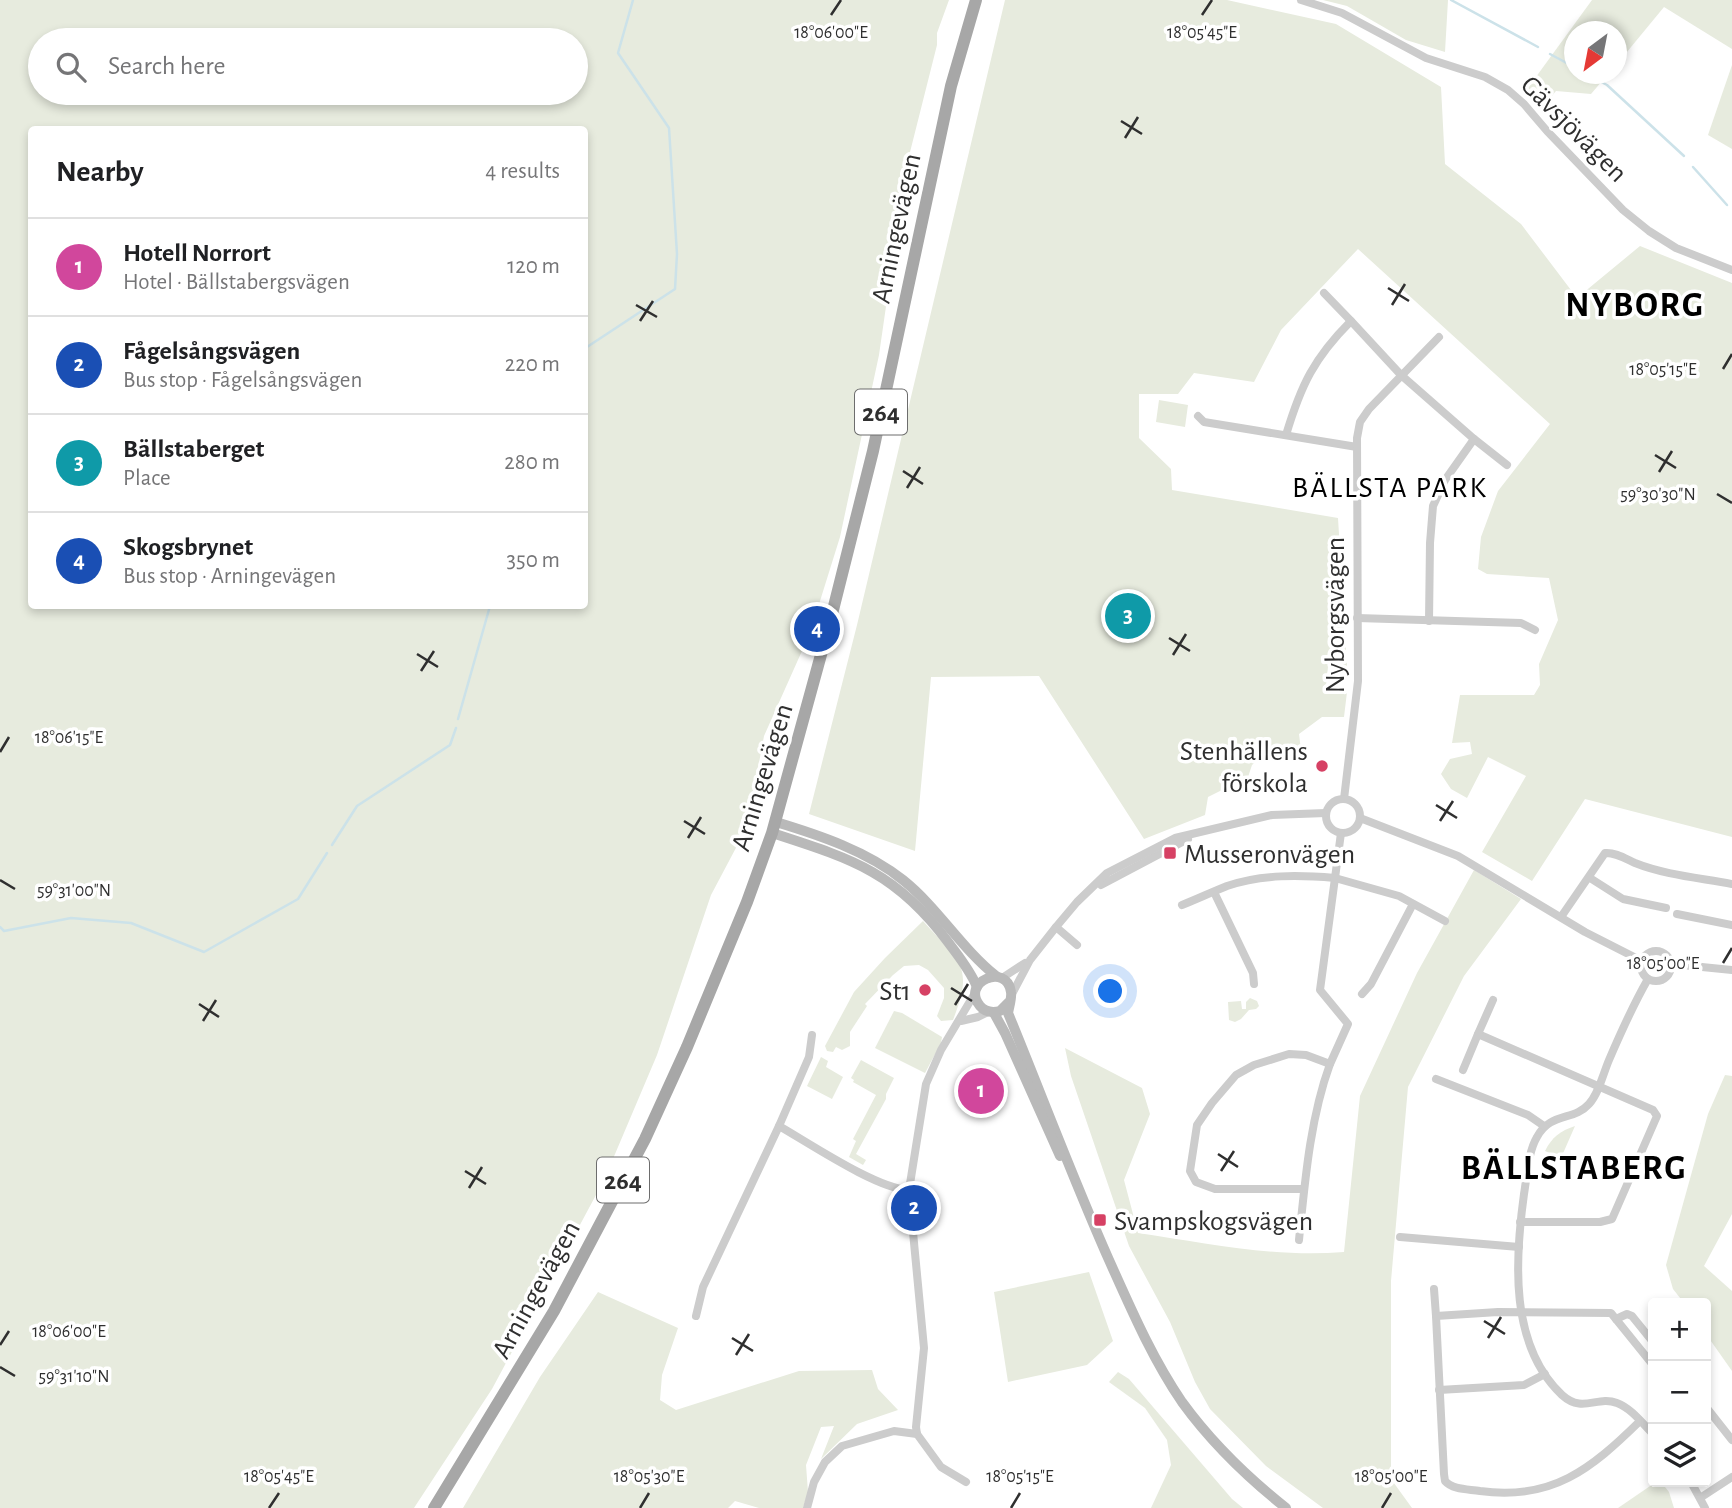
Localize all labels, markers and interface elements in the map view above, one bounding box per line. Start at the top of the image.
north arrow [1564,21,1627,84]
text: 18°06'00"E [794,24,868,42]
text: 18°05'45"E [1167,24,1237,42]
search box [28,28,588,105]
icon: search [52,48,90,86]
text: Search here [108,53,226,79]
street label: Gävsjövägen [1515,71,1632,188]
street label: Arningevägen [867,151,927,306]
text: Nearby [56,157,144,187]
text: 4 results [485,160,560,183]
text: Hotell Norrort [123,240,271,266]
text: 1 [75,255,83,278]
text: 120 m [507,255,560,278]
text: Hotel · Bällstabergsvägen [123,271,350,294]
district label: NYBORG [1565,288,1705,323]
text: Fågelsångsvägen [123,338,300,364]
text: 2 [74,353,84,376]
text: 220 m [505,353,560,376]
text: 18°05'15"E [1629,361,1697,379]
text: Bus stop · Fågelsångsvägen [123,369,362,392]
road number: 264 [855,390,907,434]
text: Bällstaberget [123,436,264,462]
text: 3 [74,451,84,474]
text: 280 m [504,451,560,474]
text: Place [123,467,171,490]
district label: BÄLLSTA PARK [1292,472,1488,503]
text: 59°30'30"N [1620,486,1696,504]
text: Skogsbrynet [123,534,253,560]
street label: Nyborgsvägen [1322,537,1350,693]
text: 4 [73,549,85,572]
text: 350 m [507,549,560,572]
text: Bus stop · Arningevägen [123,565,336,588]
pin: 3 [1105,590,1151,642]
pin: 4 [794,603,840,655]
street label: Arningevägen [727,701,799,855]
text: 18°06'15"E [35,729,104,747]
place label: Stenhällens förskola [1180,738,1308,798]
marker: Stenhällens förskola [1314,758,1330,774]
place label: Musseronvägen [1184,841,1355,869]
marker: Musseronvägen [1162,845,1178,861]
text: 59°31'00"N [37,882,111,900]
text: 18°05'00"E [1627,955,1700,973]
your location [1093,974,1127,1008]
place label: St1 [879,978,911,1006]
marker: St1 [917,982,933,998]
pin: 1 [958,1065,1004,1117]
district label: BÄLLSTABERG [1461,1148,1687,1186]
road number: 264 [597,1158,649,1203]
pin: 2 [891,1182,937,1234]
place label: Svampskogsvägen [1114,1208,1313,1236]
marker: Svampskogsvägen [1092,1212,1108,1228]
street label: Arningevägen [488,1216,586,1363]
map controls [1648,1298,1711,1487]
button: + [1648,1298,1711,1361]
text: 18°06'00"E [32,1323,106,1341]
button: − [1648,1361,1711,1424]
text: 59°31'10"N [39,1368,109,1386]
button: layers [1648,1424,1711,1487]
text: 18°05'45"E [244,1468,314,1486]
text: 18°05'30"E [614,1468,685,1486]
text: 18°05'15"E [986,1468,1054,1486]
text: 18°05'00"E [1355,1468,1428,1486]

